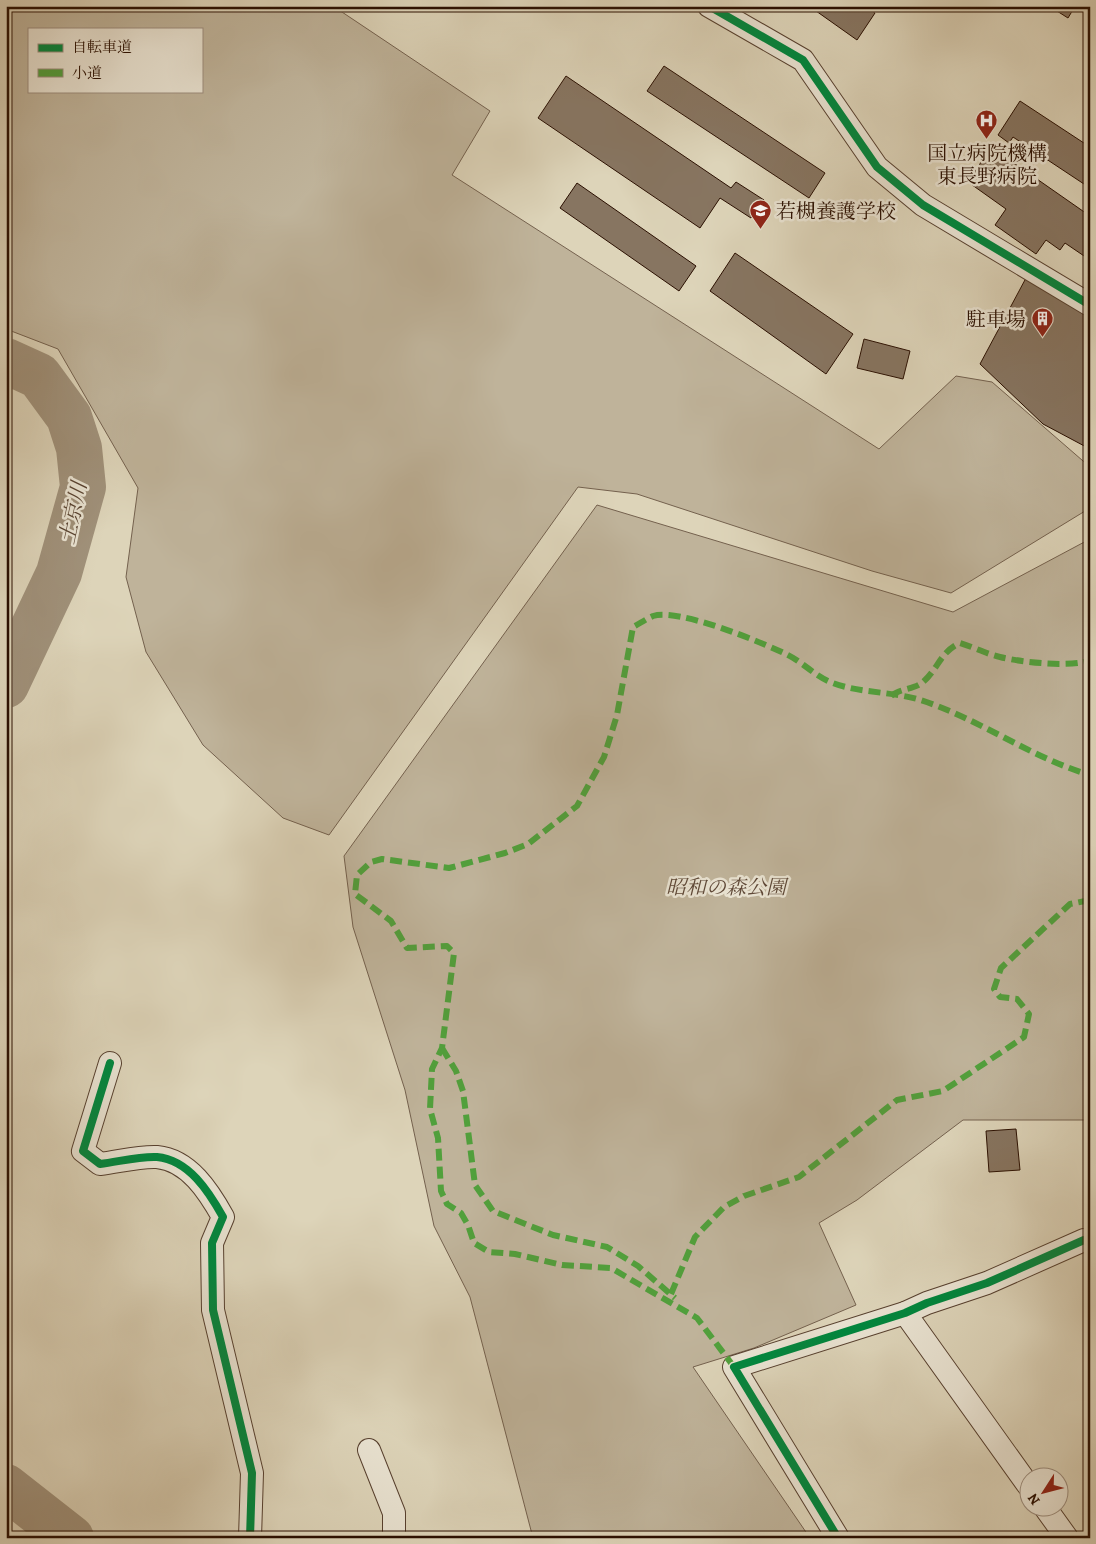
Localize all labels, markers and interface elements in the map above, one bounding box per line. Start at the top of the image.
legend [28,28,202,92]
text: 自転車道 [72,37,132,57]
text: 小道 [72,63,102,83]
hospital icon: 国立病院機構 東長野病院 [975,109,999,140]
place label: 国立病院機構 東長野病院 [927,140,1047,190]
place label: 若槻養護学校 [776,198,896,225]
school or university icon: 若槻養護学校 [748,199,772,230]
place label: 駐車場 [966,306,1026,333]
building icon: 駐車場 [1030,307,1054,338]
water label: 土京川 [53,477,94,547]
park label: 昭和の森公園 [666,874,789,901]
north arrow [1018,1466,1068,1516]
text: N [1023,1490,1045,1509]

